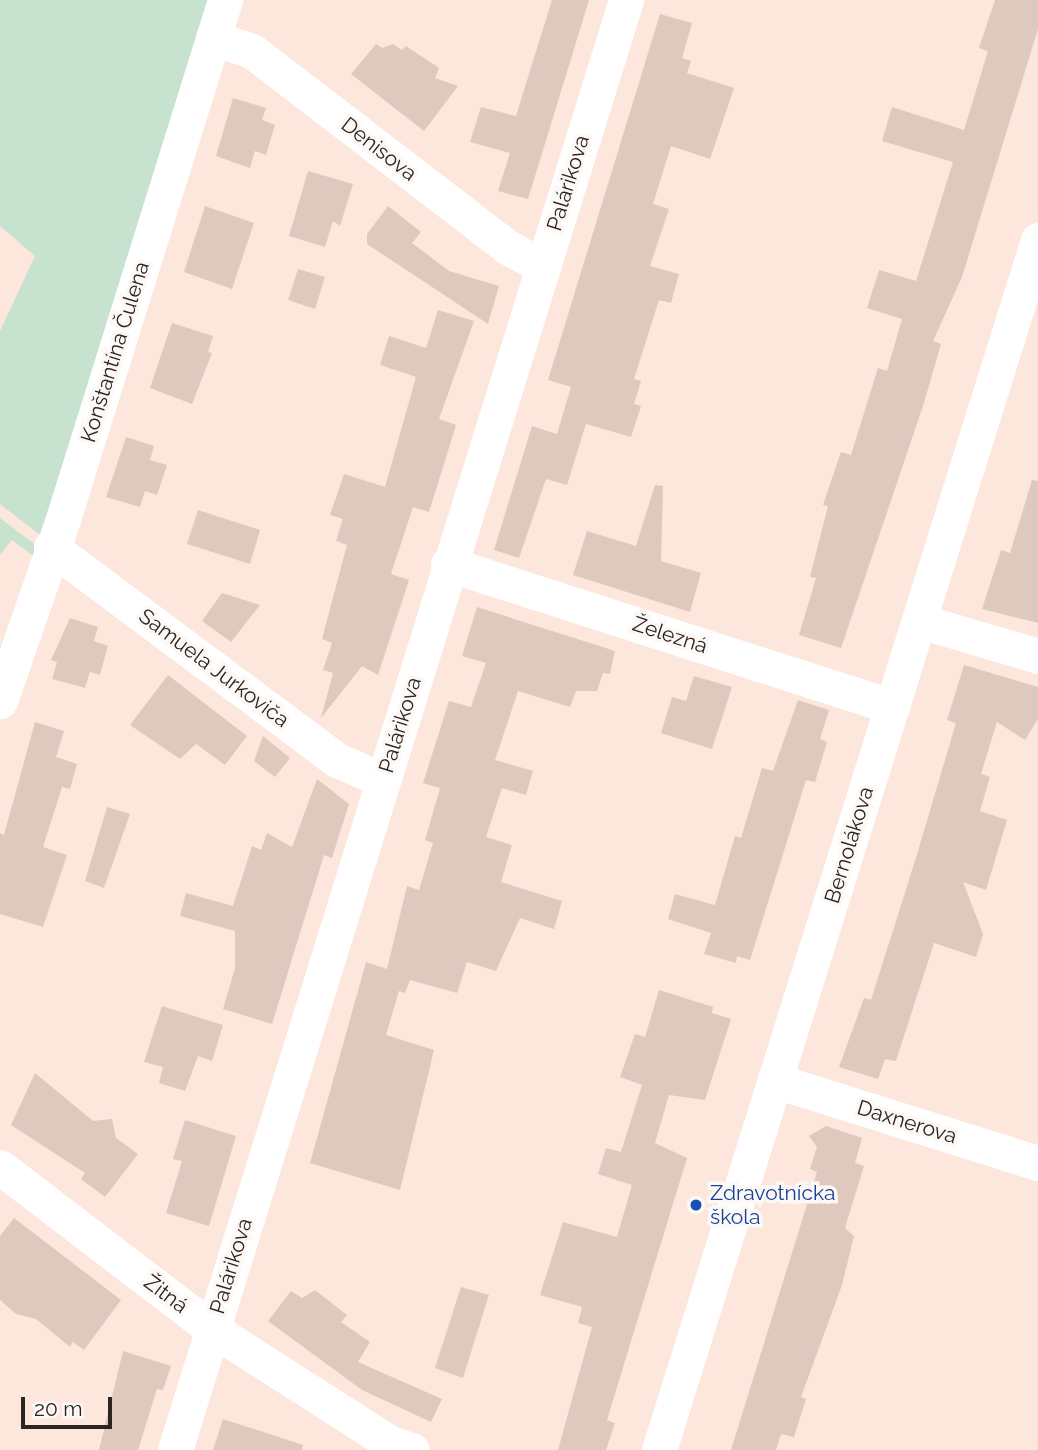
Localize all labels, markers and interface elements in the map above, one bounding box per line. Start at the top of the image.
street label: Denisova [336,112,422,186]
street label: Palárikova [542,132,594,234]
street label: Konštantína Čulena [76,259,154,445]
street label: Samuela Jurkoviča [134,603,294,733]
street label: Železná [629,611,711,659]
street label: Palárikova [374,674,426,776]
street label: Bernolákova [819,784,879,906]
street label: Daxnerova [854,1095,960,1149]
place label: Zdravotnícka škola [710,1180,835,1230]
marker: Zdravotnícka škola [688,1197,704,1213]
street label: Palárikova [205,1215,257,1317]
street label: Žitná [139,1269,193,1319]
scale bar [24,1384,116,1428]
text: 20 m [34,1396,82,1421]

